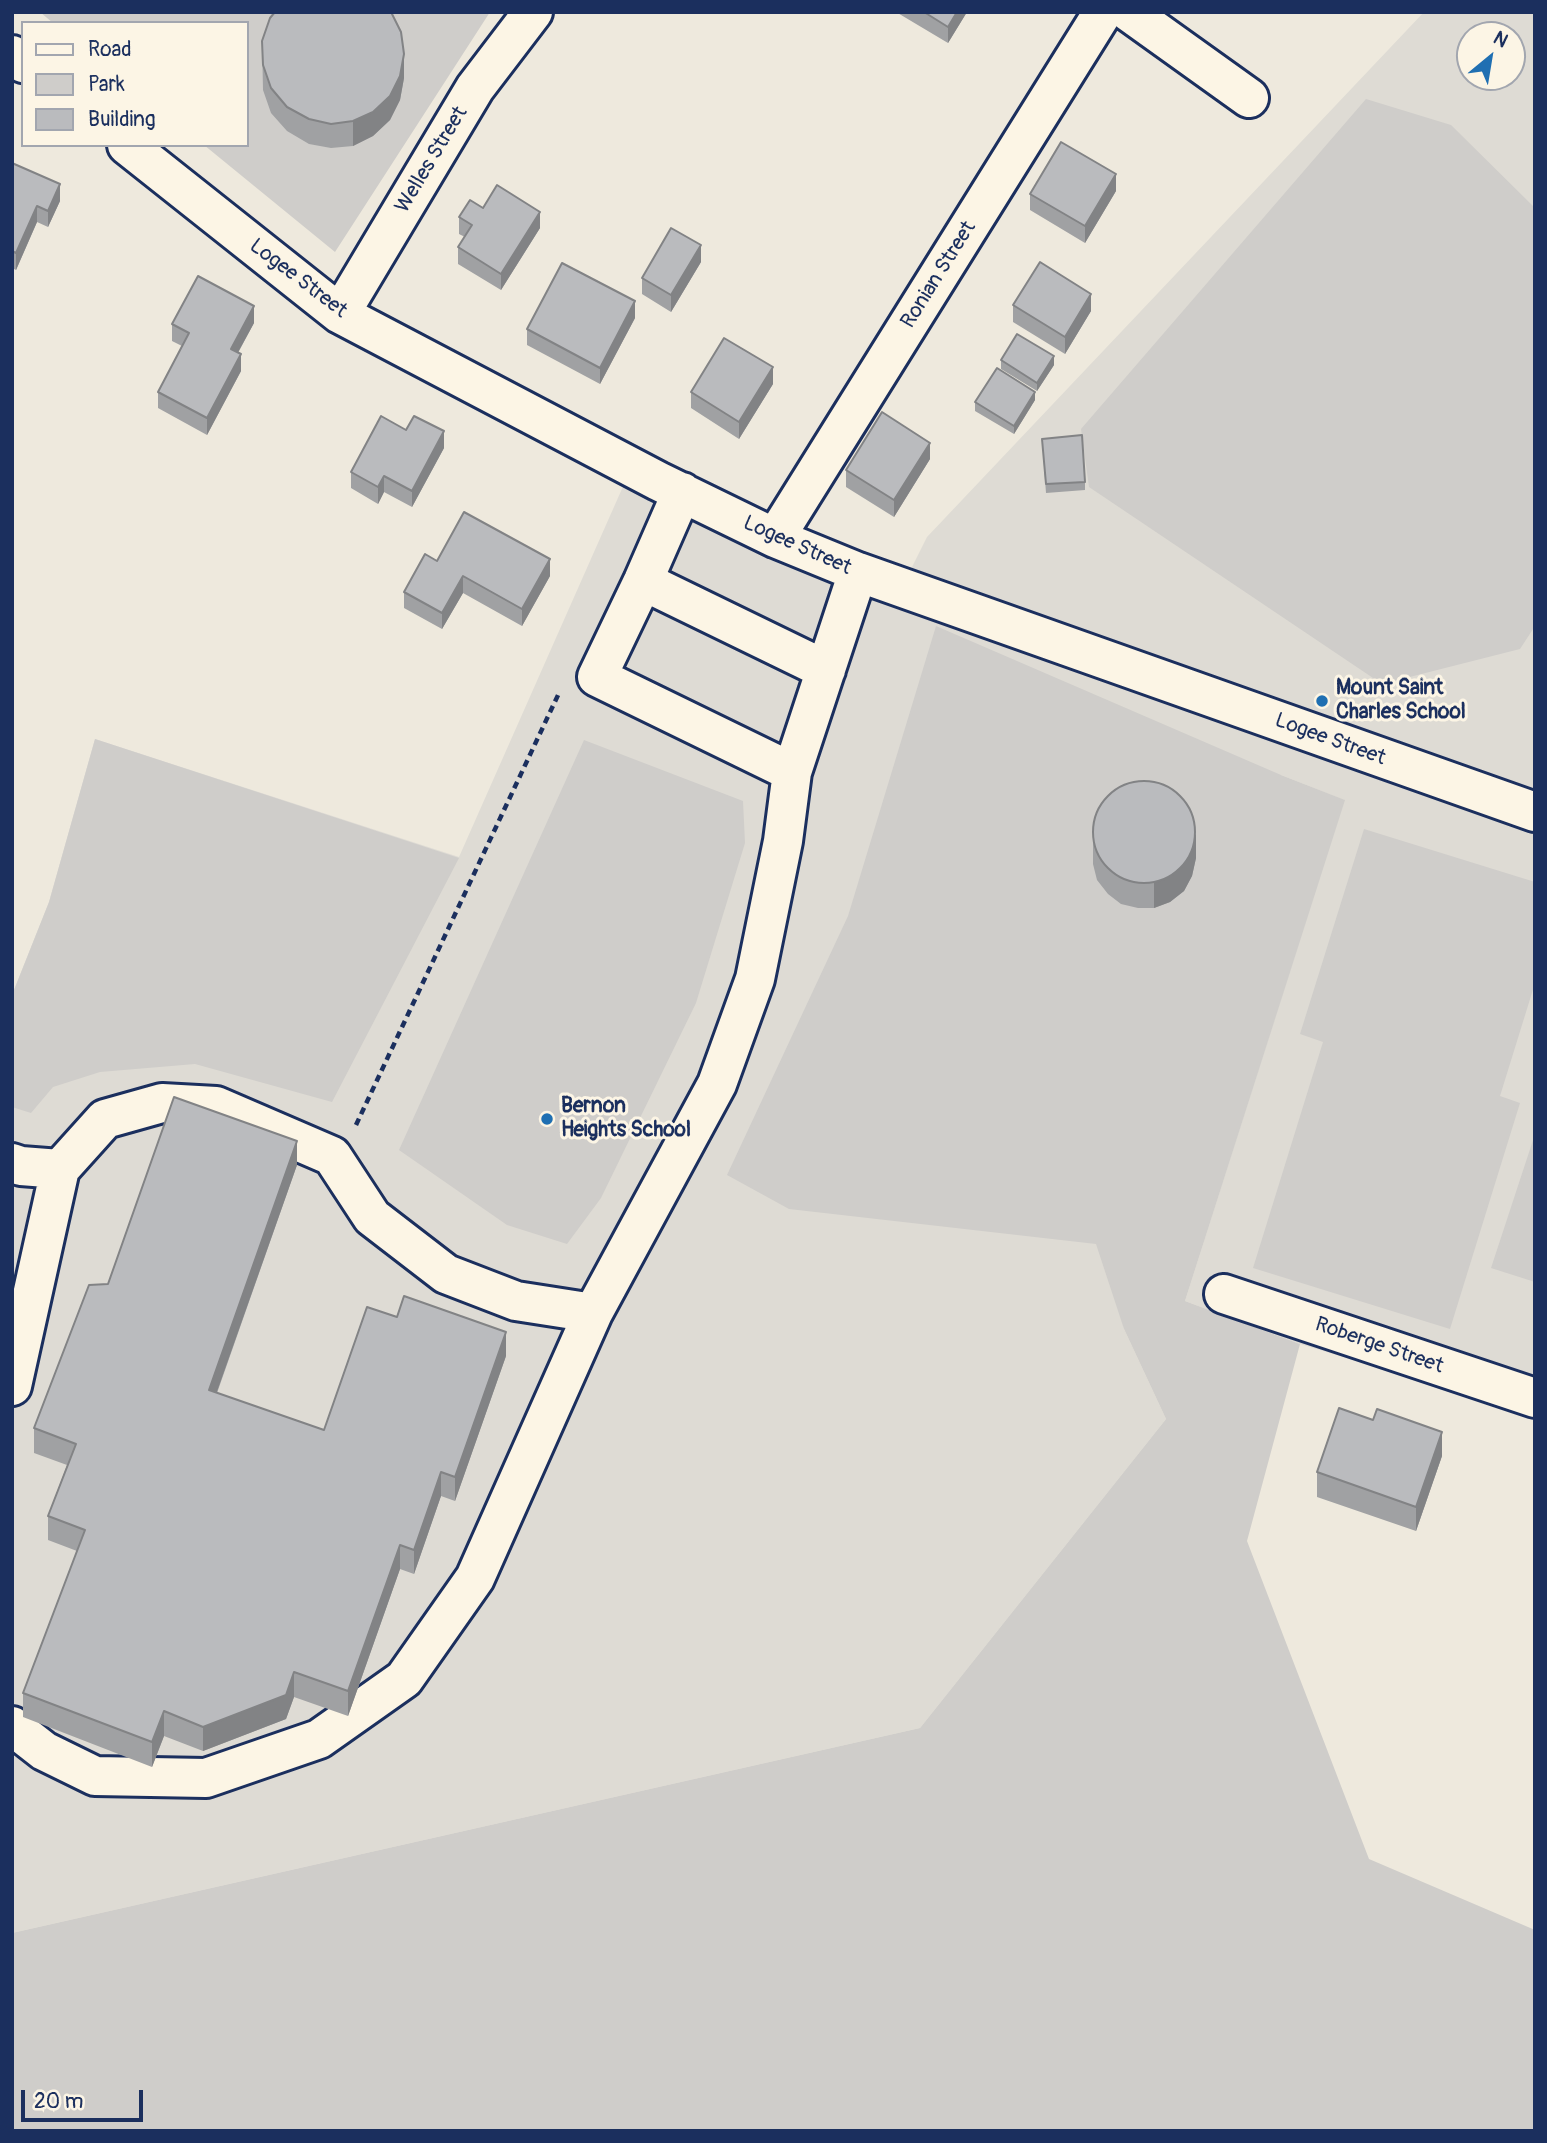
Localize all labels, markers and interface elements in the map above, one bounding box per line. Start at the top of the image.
legend [21,21,248,147]
north arrow [1456,21,1526,91]
text: N [1489,26,1512,53]
text: Road [88,36,132,63]
text: Park [88,71,125,98]
street label: Welles Street [390,102,474,218]
text: Building [88,106,155,133]
street label: Ronian Street [896,217,982,333]
street label: Logee Street [244,234,352,324]
street label: Logee Street [739,511,855,581]
place label: Mount Saint Charles School [1336,676,1466,726]
marker: Mount Saint Charles School [1314,693,1330,709]
street label: Logee Street [1271,708,1389,772]
place label: Bernon Heights School [561,1094,691,1144]
marker: Bernon Heights School [539,1111,555,1127]
street label: Roberge Street [1312,1312,1446,1380]
scale bar [24,2076,147,2120]
text: 20 m [34,2088,83,2115]

